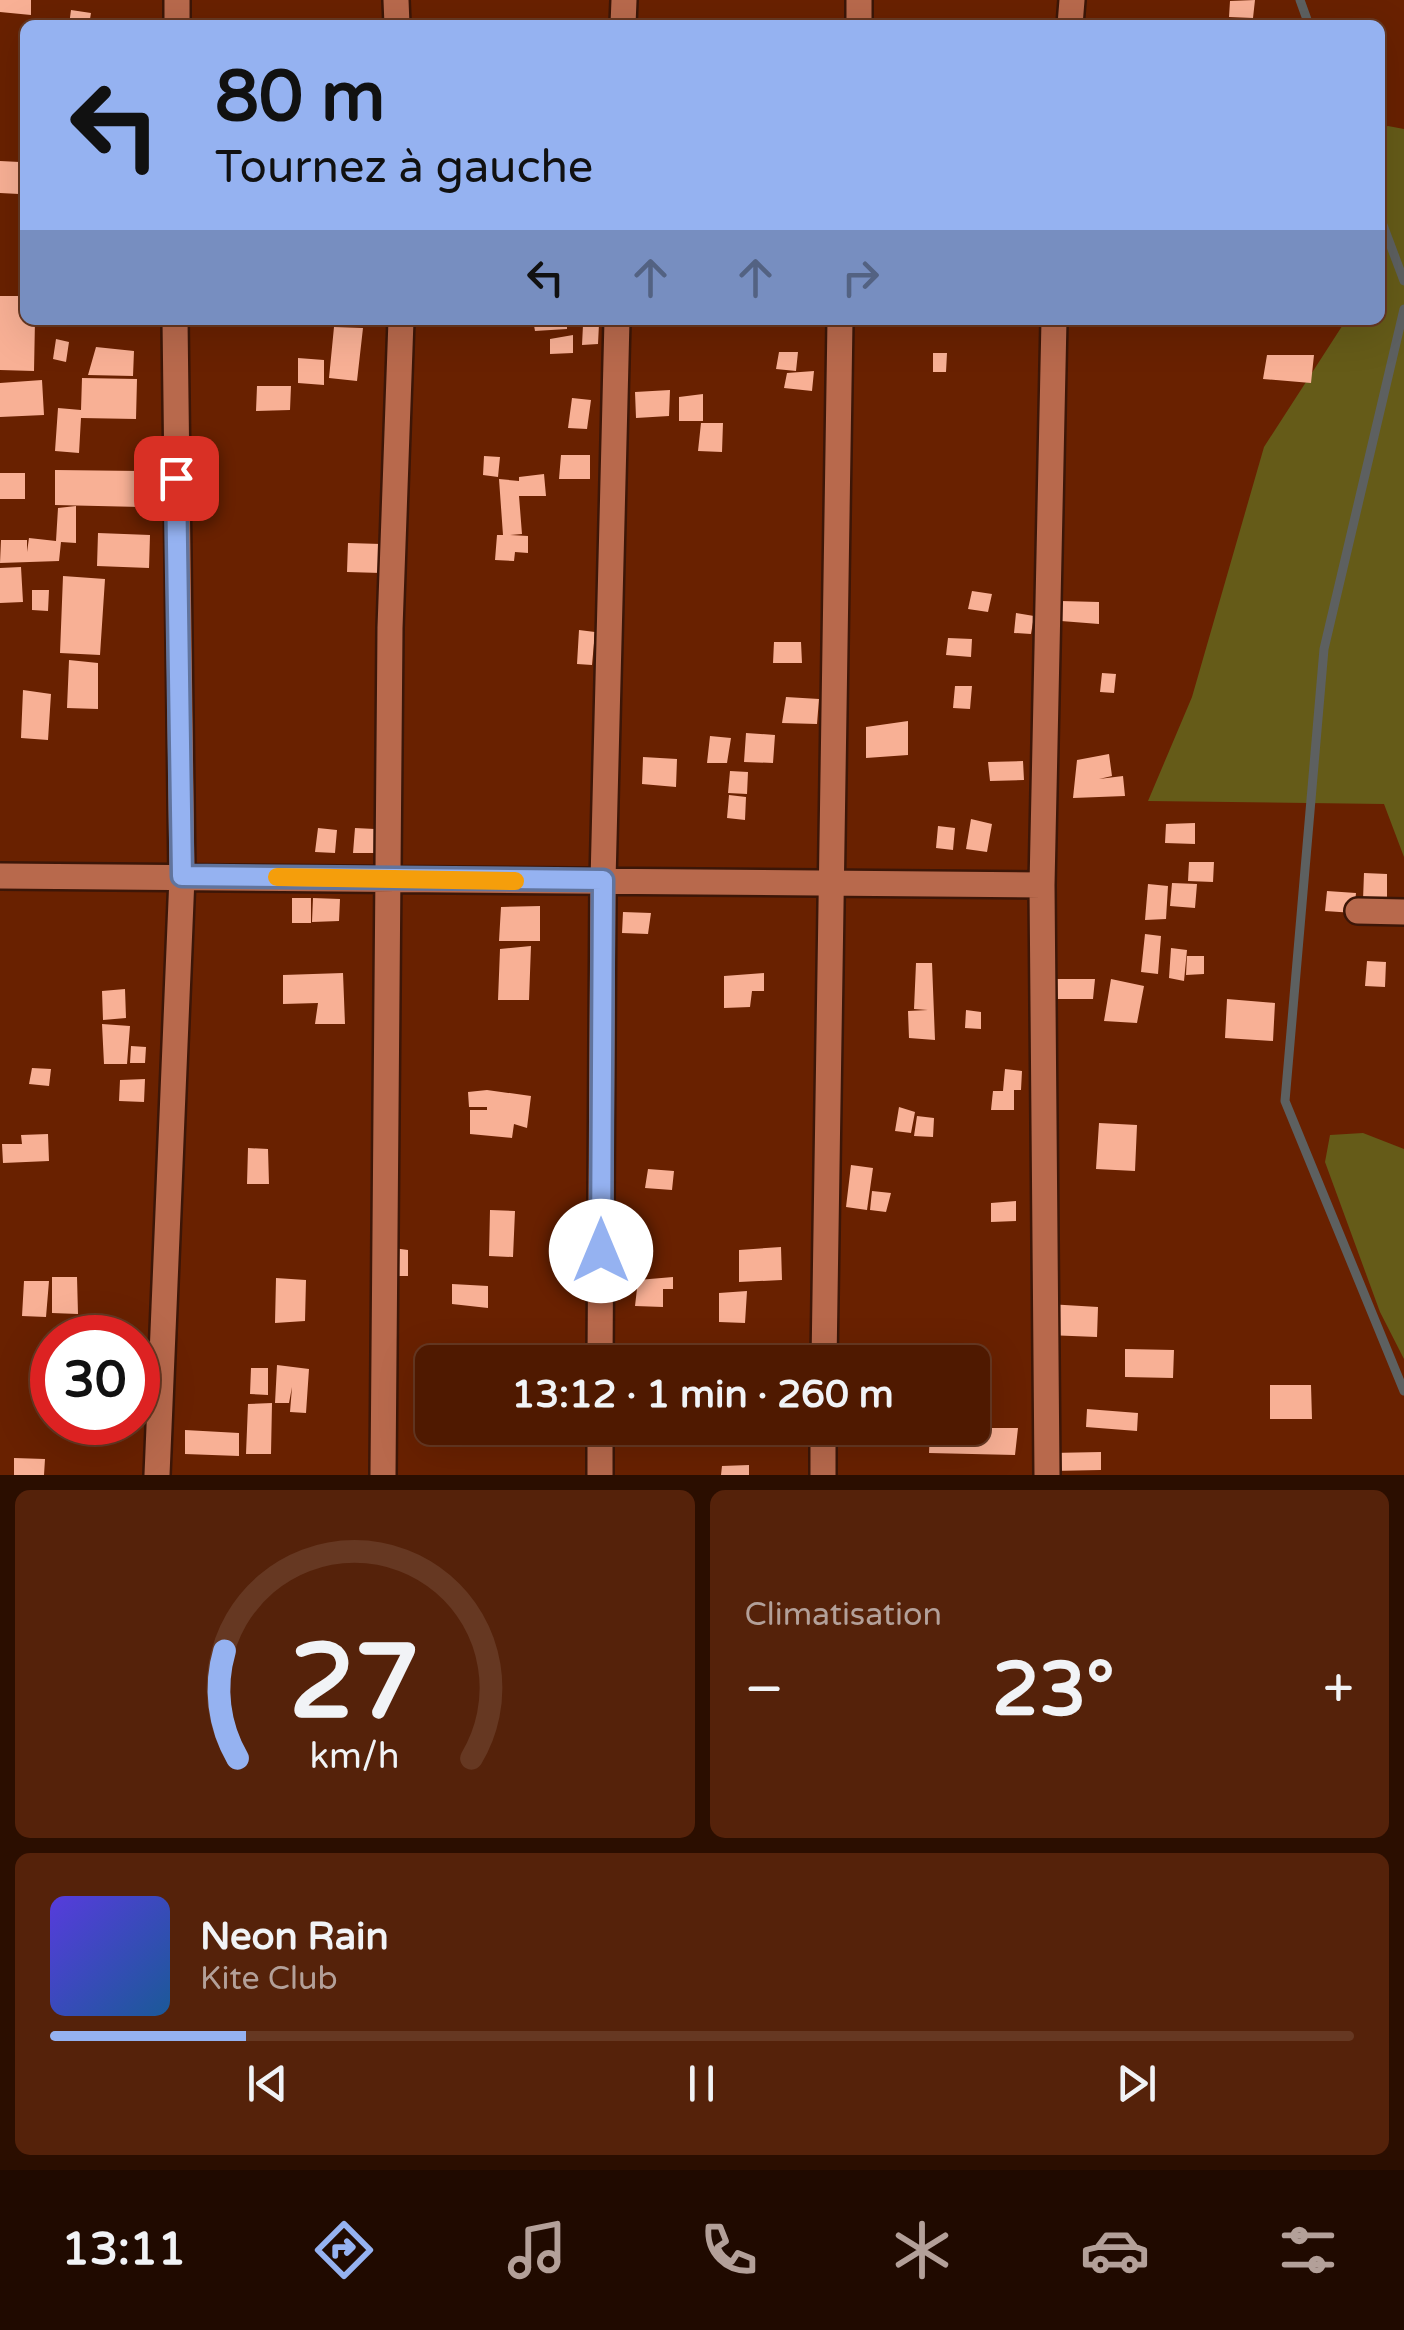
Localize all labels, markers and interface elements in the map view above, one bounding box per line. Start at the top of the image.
text: 80 m [215,56,385,140]
icon: left [50,60,180,190]
text: Tournez à gauche [215,141,593,195]
icon: left [518,250,573,305]
icon: ahead [623,250,678,305]
icon: ahead [728,250,783,305]
icon: right [833,250,888,305]
pin [134,436,219,521]
icon: arrive [149,451,204,506]
position arrow [549,1199,653,1303]
speed limit sign: 30 [30,1315,160,1445]
text: 13:12 · 1 min · 260 m [511,1372,894,1418]
text: Climatisation [745,1596,942,1634]
text: 27 [289,1621,420,1746]
text: 23° [992,1645,1115,1735]
text: − [745,1657,784,1723]
text: + [1323,1657,1354,1723]
text: km/h [310,1735,400,1778]
text: Neon Rain [200,1914,389,1960]
text: Kite Club [200,1960,338,1998]
icon: previous [240,2056,295,2111]
icon: pause [674,2056,729,2111]
icon: next [1109,2056,1164,2111]
icon: directions [309,2215,379,2285]
icon: music [502,2215,572,2285]
icon: phone [694,2215,764,2285]
icon: climate [887,2215,957,2285]
icon: car [1080,2215,1150,2285]
icon: filters [1273,2215,1343,2285]
text: 13:11 [61,2223,186,2277]

